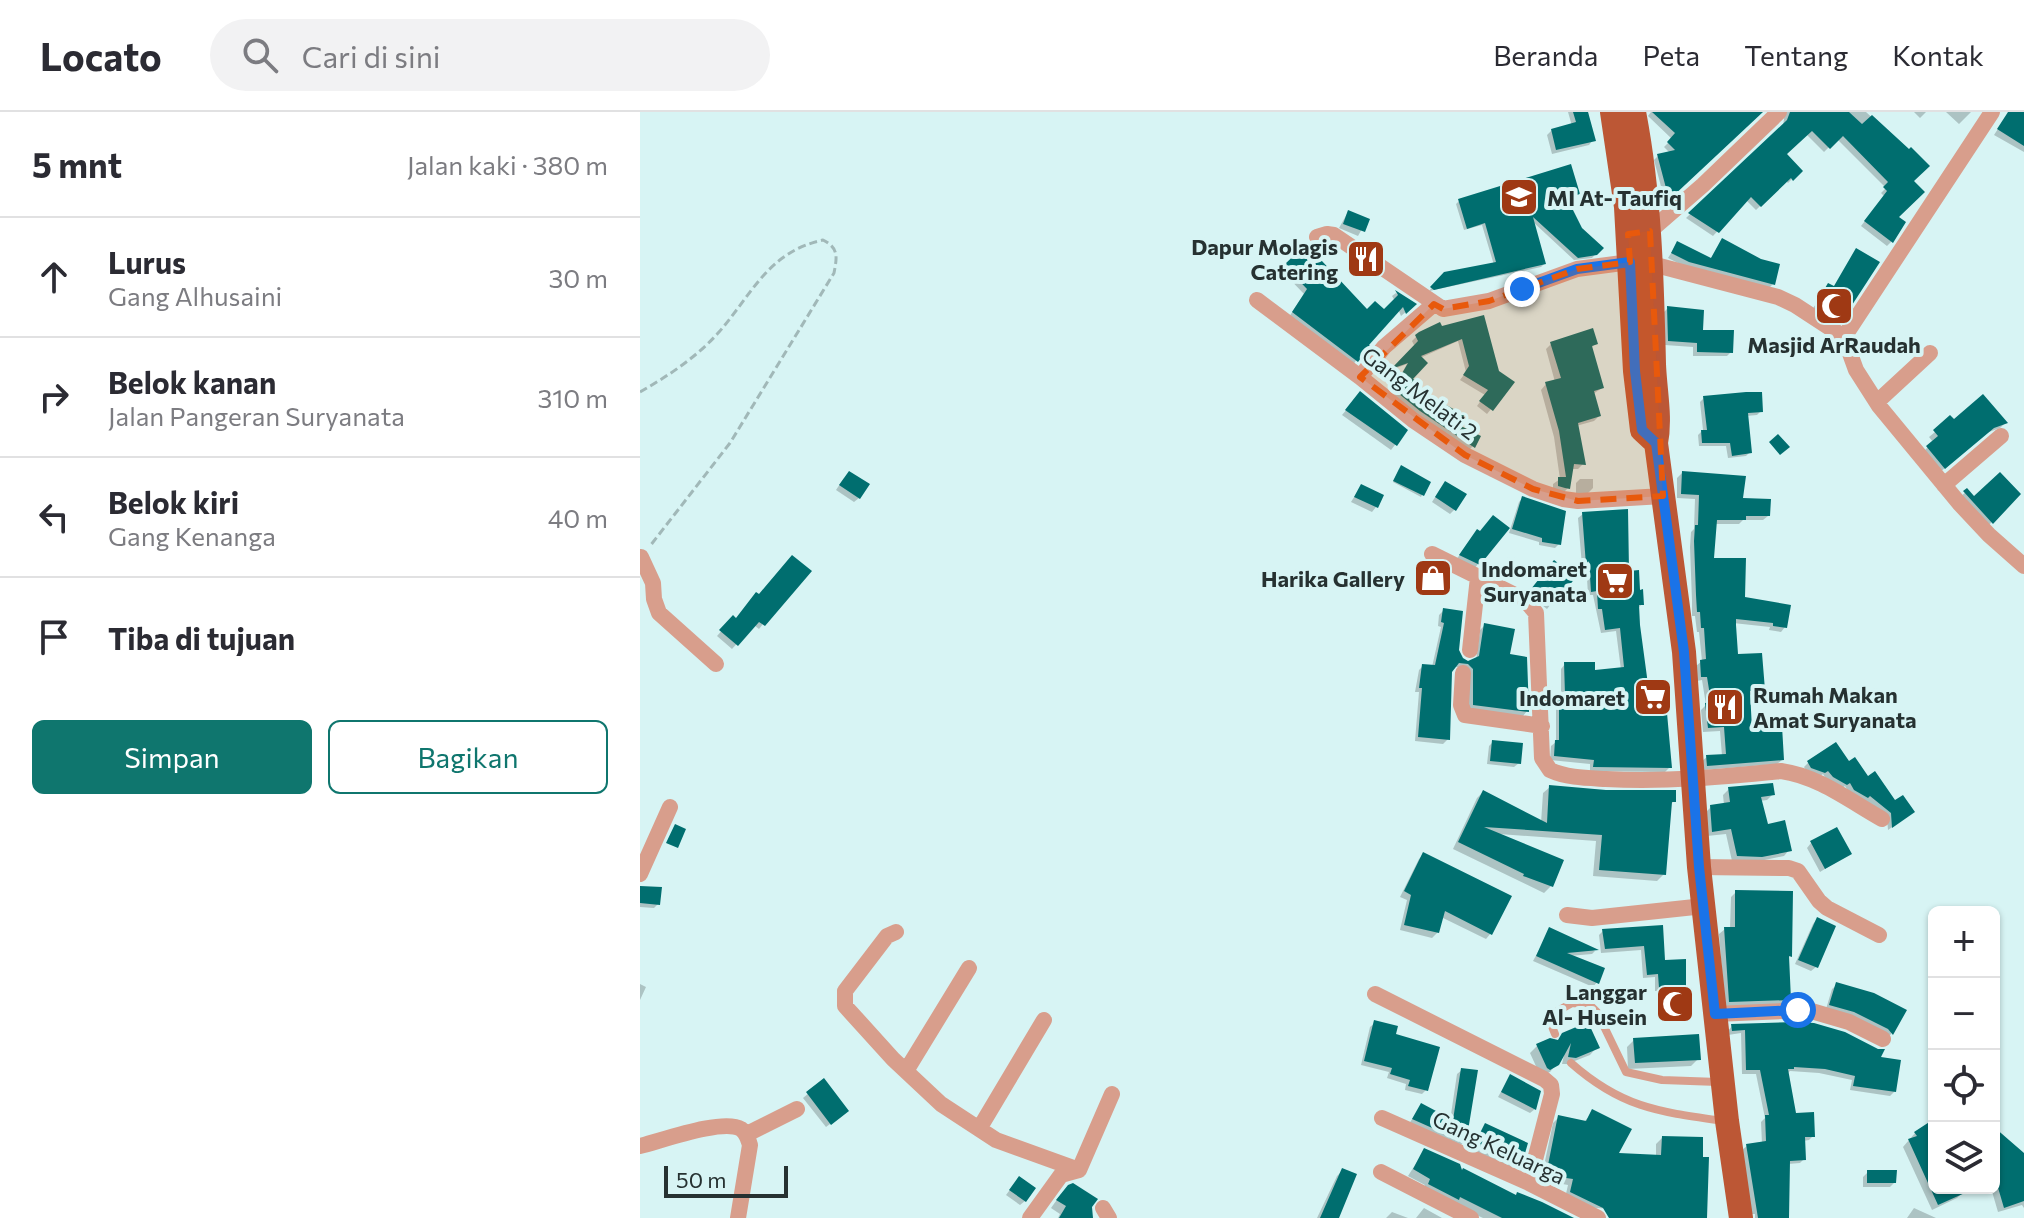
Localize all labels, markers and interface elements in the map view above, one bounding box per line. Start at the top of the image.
search box [210,19,770,91]
text: Locato [40,32,162,79]
icon: search [238,33,282,77]
text: Cari di sini [302,37,441,74]
text: Beranda [1493,38,1598,72]
text: Peta [1642,38,1700,72]
text: Tentang [1744,38,1848,72]
text: Kontak [1892,38,1984,72]
text: 5 mnt [32,143,122,185]
text: Jalan kaki · 380 m [407,149,608,180]
school or university icon: MI At- Taufiq [1498,176,1540,218]
place label: MI At- Taufiq [1547,184,1682,211]
place label: Dapur Molagis Catering [1191,233,1338,285]
restaurant icon: Dapur Molagis Catering [1345,238,1387,280]
text: Lurus [108,243,186,280]
icon: ahead [32,255,76,299]
text: 30 m [549,262,608,293]
route end [1504,271,1540,307]
text: Gang Alhusaini [108,280,282,311]
mosque icon: Masjid ArRaudah [1813,285,1855,327]
place label: Masjid ArRaudah [1747,331,1921,358]
street label: Gang Melati 2 [1357,341,1483,445]
text: Belok kanan [108,363,276,400]
icon: right [32,375,76,419]
text: 310 m [537,382,608,413]
text: Jalan Pangeran Suryanata [108,400,405,431]
text: Belok kiri [108,483,239,520]
icon: left [32,495,76,539]
text: 40 m [548,502,608,533]
text: Gang Kenanga [108,520,276,551]
place label: Indomaret Suryanata [1481,555,1587,607]
shop icon: Harika Gallery [1412,557,1454,599]
supermarket icon: Indomaret Suryanata [1594,560,1636,602]
place label: Harika Gallery [1261,565,1405,592]
icon: arrive [32,615,76,659]
text: Tiba di tujuan [108,619,295,656]
supermarket icon: Indomaret [1632,676,1674,718]
place label: Rumah Makan Amat Suryanata [1753,681,1917,733]
place label: Indomaret [1519,684,1625,711]
restaurant icon: Rumah Makan Amat Suryanata [1704,686,1746,728]
button: Simpan [32,720,312,794]
button: Bagikan [328,720,608,794]
map controls [1928,906,2000,1194]
button: + [1928,906,2000,978]
place label: Langgar Al- Husein [1542,978,1647,1030]
button: − [1928,978,2000,1050]
mosque icon: Langgar Al- Husein [1654,983,1696,1025]
route start [1780,992,1816,1028]
button: locate [1928,1050,2000,1122]
street label: Gang Keluarga [1428,1104,1570,1190]
button: layers [1928,1122,2000,1194]
scale bar [664,1162,788,1198]
text: 50 m [676,1166,726,1193]

